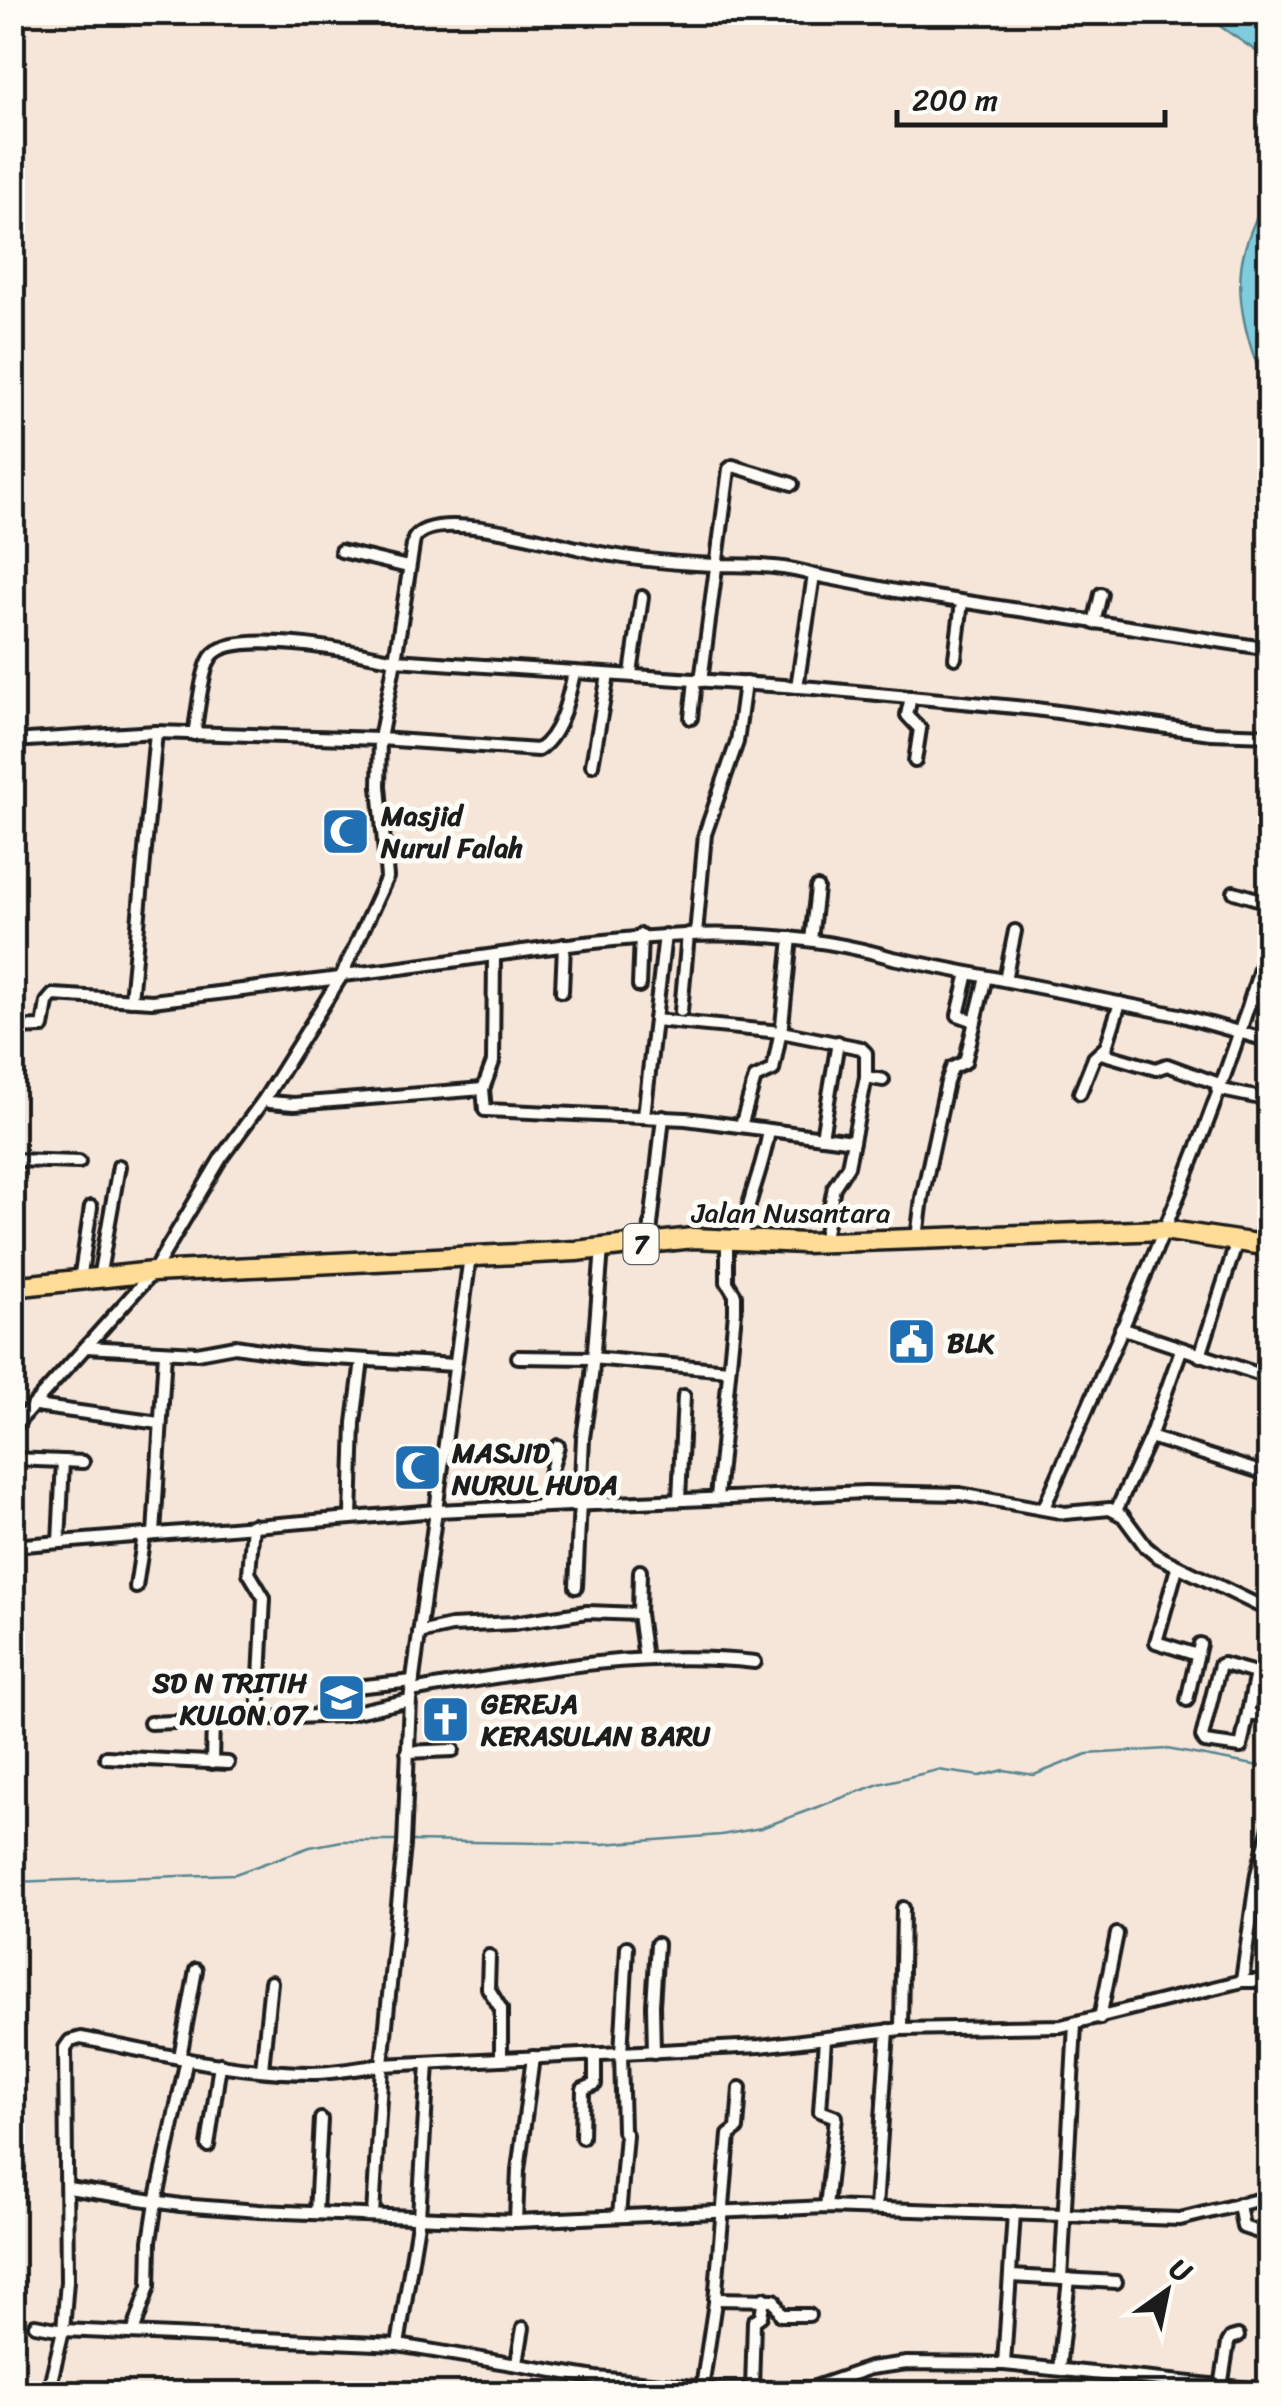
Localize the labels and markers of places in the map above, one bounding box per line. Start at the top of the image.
place label: Masjid Nurul Falah [380,791,524,872]
mosque icon: Masjid Nurul Falah [320,805,372,857]
public building icon: BLK [886,1316,938,1368]
place label: BLK [947,1318,996,1367]
place label: MASJID NURUL HUDA [451,1428,618,1509]
mosque icon: MASJID NURUL HUDA [391,1442,443,1494]
place label: SD N TRITIH KULON 07 [151,1658,309,1739]
school or university icon: SD N TRITIH KULON 07 [316,1672,368,1724]
place label: GEREJA KERASULAN BARU [480,1679,711,1760]
church icon: GEREJA KERASULAN BARU [420,1693,472,1745]

